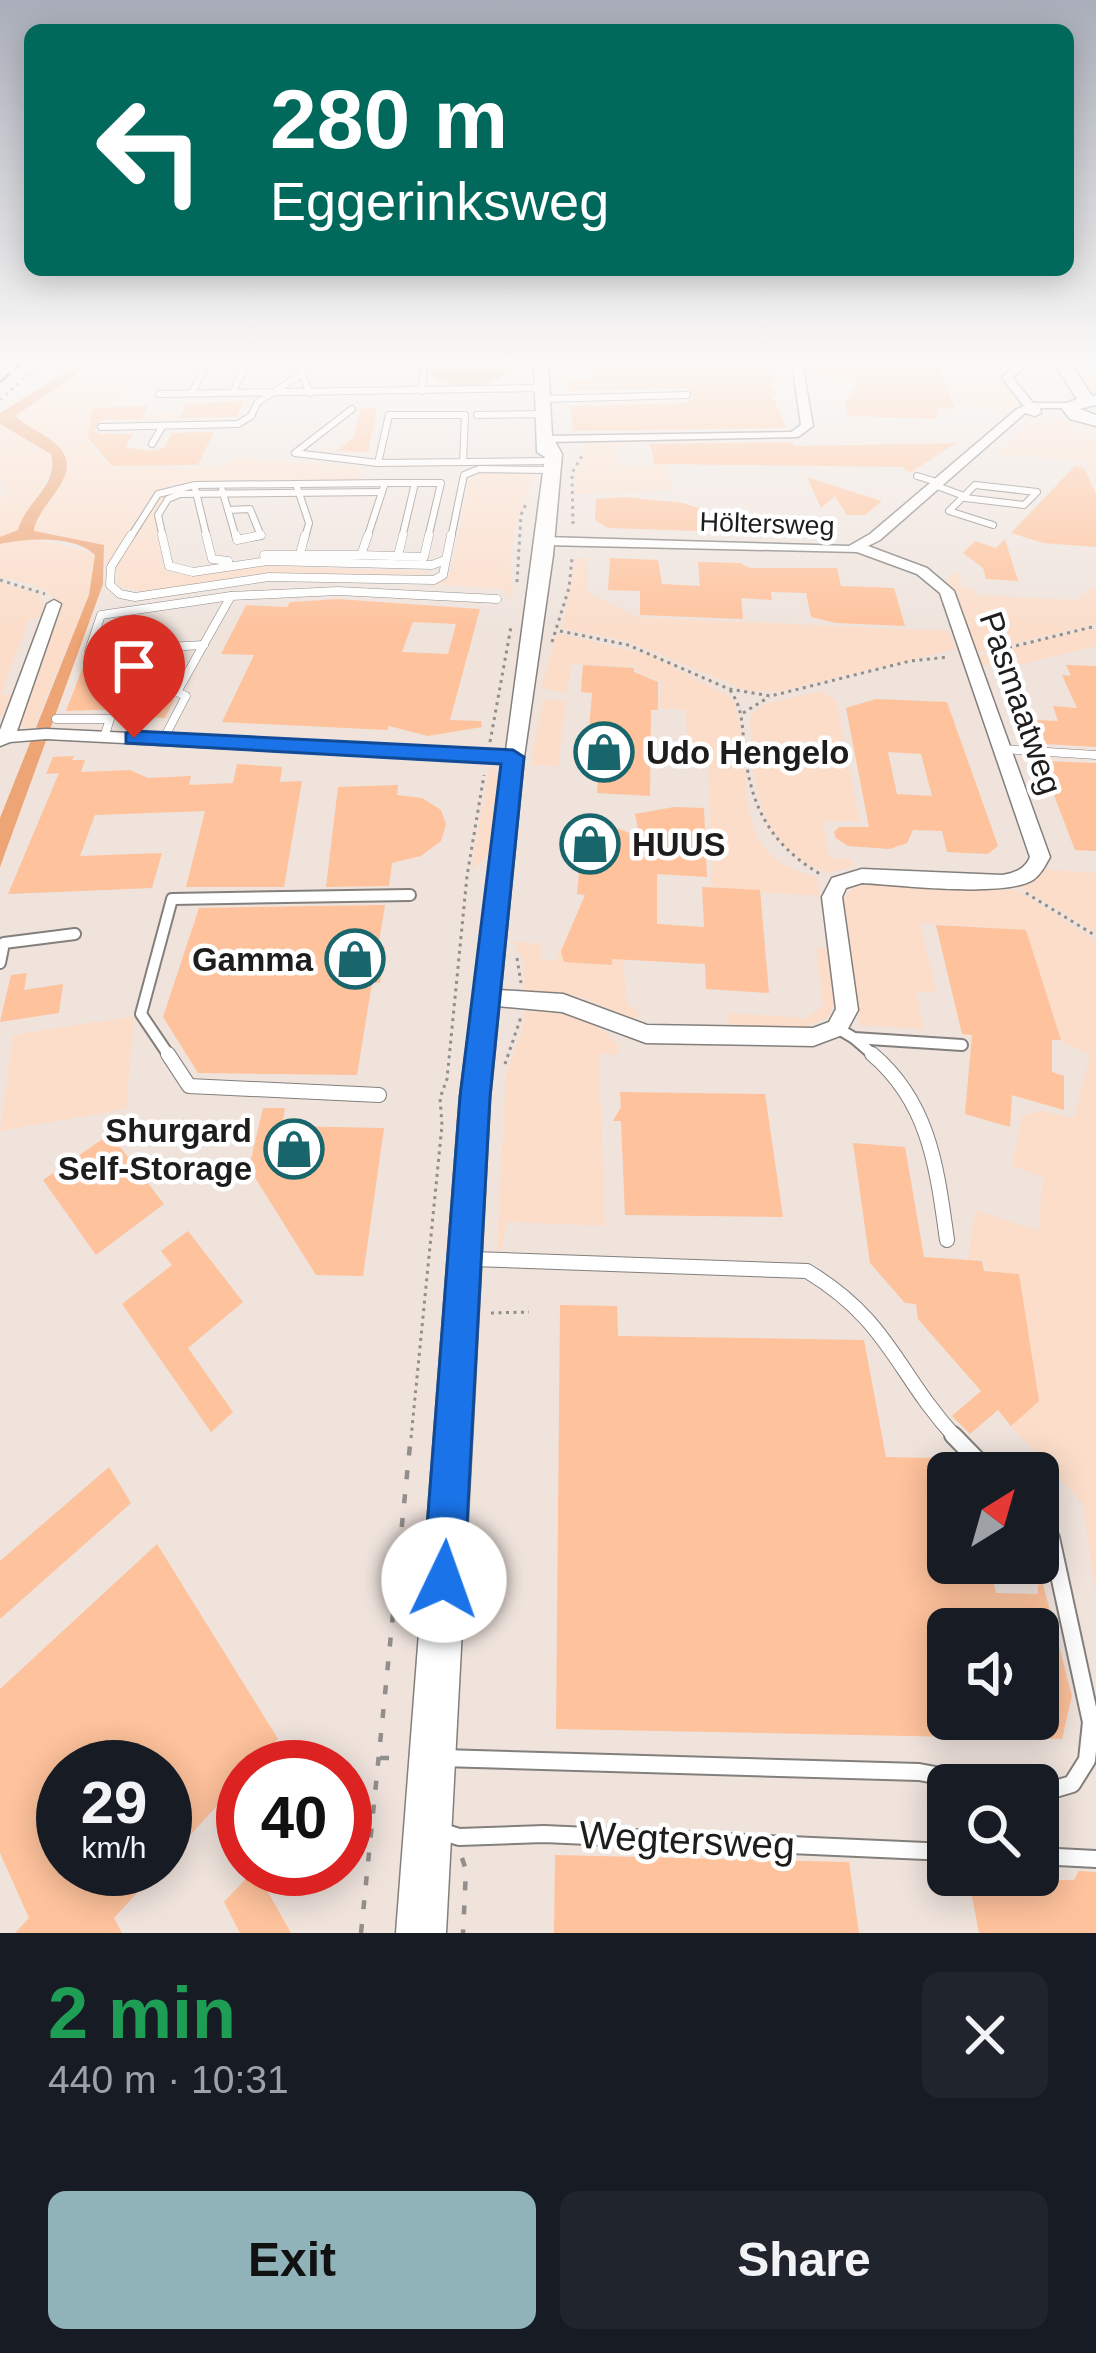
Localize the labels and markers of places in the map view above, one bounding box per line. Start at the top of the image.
pin [83,615,185,738]
shop icon: Udo Hengelo [573,721,635,783]
place label: Udo Hengelo [646,734,850,771]
shop icon: HUUS [559,813,621,875]
place label: HUUS [632,826,726,863]
shop icon: Gamma [324,928,386,990]
place label: Gamma [192,941,314,978]
place label: Shurgard Self-Storage [58,1112,252,1187]
shop icon: Shurgard Self-Storage [263,1118,325,1180]

